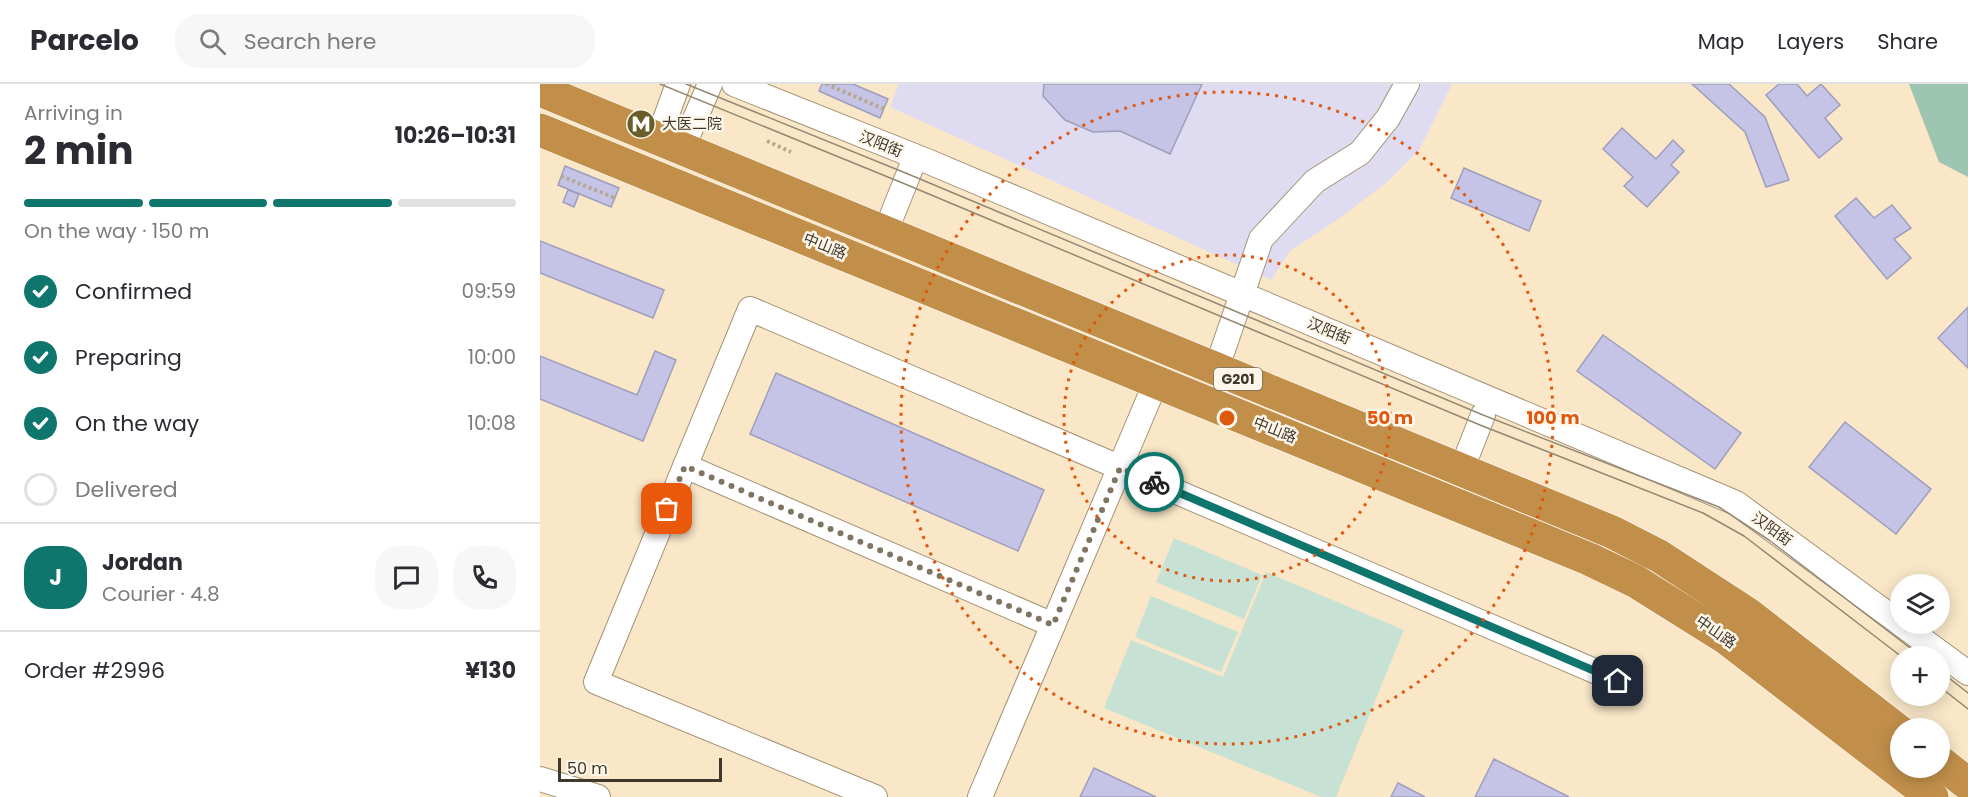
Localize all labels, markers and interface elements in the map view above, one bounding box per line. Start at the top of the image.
search box [175,14,595,68]
text: Parcelo [30,21,139,60]
icon: search [196,25,229,58]
text: Search here [244,26,376,57]
text: Map [1698,27,1744,56]
text: Layers [1777,27,1844,56]
text: Share [1877,27,1938,56]
text: Arriving in [24,99,123,127]
metro station icon: 大医二院 [625,108,657,140]
place label: 大医二院 [662,113,722,134]
text: 10:26–10:31 [395,120,516,151]
text: 2 min [24,123,134,178]
street label: 汉阳街 [856,125,906,162]
text: On the way · 150 m [24,217,209,245]
street label: 中山路 [800,227,850,264]
icon: check [24,275,57,308]
text: Confirmed [75,276,192,307]
text: 09:59 [461,277,516,305]
street label: 汉阳街 [1304,312,1354,349]
icon: check [24,341,57,374]
text: Preparing [75,342,182,373]
text: 10:00 [468,343,516,371]
road number: G201 [1214,368,1262,390]
text: 50 m [1367,405,1413,430]
text: 100 m [1526,405,1580,430]
icon: check [24,407,57,440]
text: On the way [75,408,199,439]
centre of rings [1217,408,1237,428]
text: 10:08 [468,409,516,437]
street label: 中山路 [1250,411,1300,448]
courier [1124,452,1184,512]
icon: bike [1138,466,1171,499]
text: Delivered [75,474,178,505]
pin [641,483,692,534]
icon: bag [650,492,683,525]
street label: 汉阳街 [1748,507,1797,550]
button: chat [375,546,438,609]
button: phone [453,546,516,609]
text: Jordan [102,547,183,578]
text: J [49,562,62,593]
map controls [1890,574,1950,778]
button: layers [1890,574,1950,634]
text: Courier · 4.8 [102,580,220,608]
street label: 中山路 [1692,610,1741,653]
button: + [1890,646,1950,706]
text: Order #2996 [24,655,165,686]
text: ¥130 [465,655,516,686]
pin [1592,655,1643,706]
icon: home [1601,664,1634,697]
button: − [1890,718,1950,778]
scale bar [558,755,722,782]
text: 50 m [567,757,608,780]

